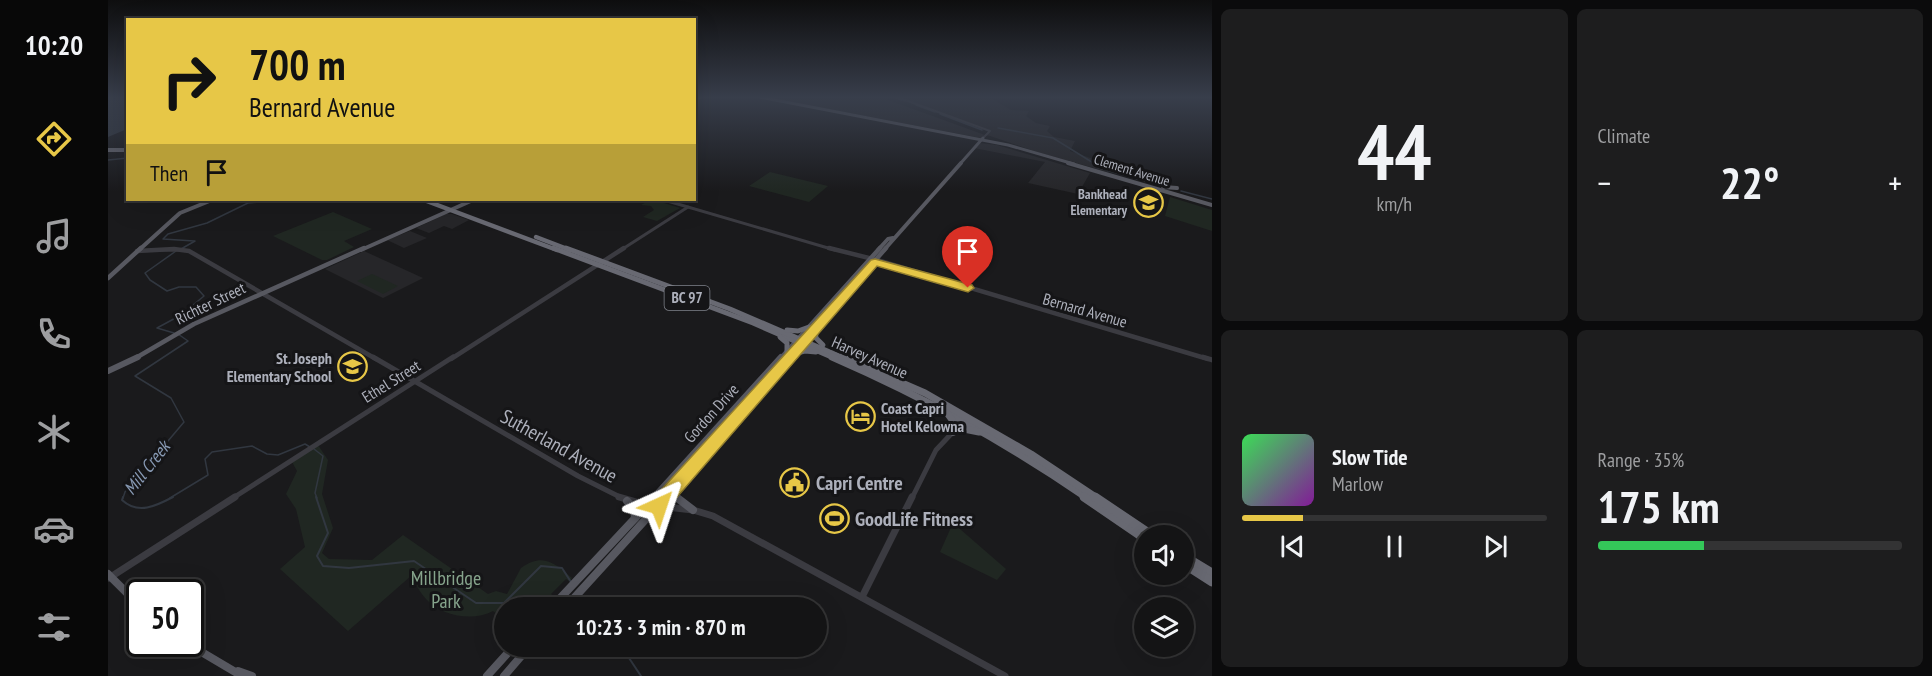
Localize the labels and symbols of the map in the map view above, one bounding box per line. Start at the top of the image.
street label: Clement Avenue [1092,150,1172,190]
place label: Bankhead Elementary [1070,185,1127,219]
school or university icon: Bankhead Elementary [1132,186,1164,218]
pin [942,226,993,288]
street label: Richter Street [172,277,249,329]
road number: BC 97 [664,286,710,310]
street label: Bernard Avenue [1041,288,1129,332]
street label: Harvey Avenue [829,331,911,383]
place label: St. Joseph Elementary School [227,348,332,386]
school or university icon: St. Joseph Elementary School [337,351,369,383]
street label: Ethel Street [358,355,424,407]
street label: Gordon Drive [679,379,743,447]
place label: Coast Capri Hotel Kelowna [881,398,964,436]
hotel icon: Coast Capri Hotel Kelowna [844,401,876,433]
street label: Sutherland Avenue [496,403,622,489]
water label: Mill Creek [118,435,176,499]
public building icon: Capri Centre [779,467,811,499]
place label: Capri Centre [816,470,903,496]
position arrow [627,474,691,538]
sports icon: GoodLife Fitness [818,503,850,535]
place label: GoodLife Fitness [855,506,973,532]
park label: Millbridge Park [411,565,481,614]
speed limit sign: 50 [126,579,204,657]

